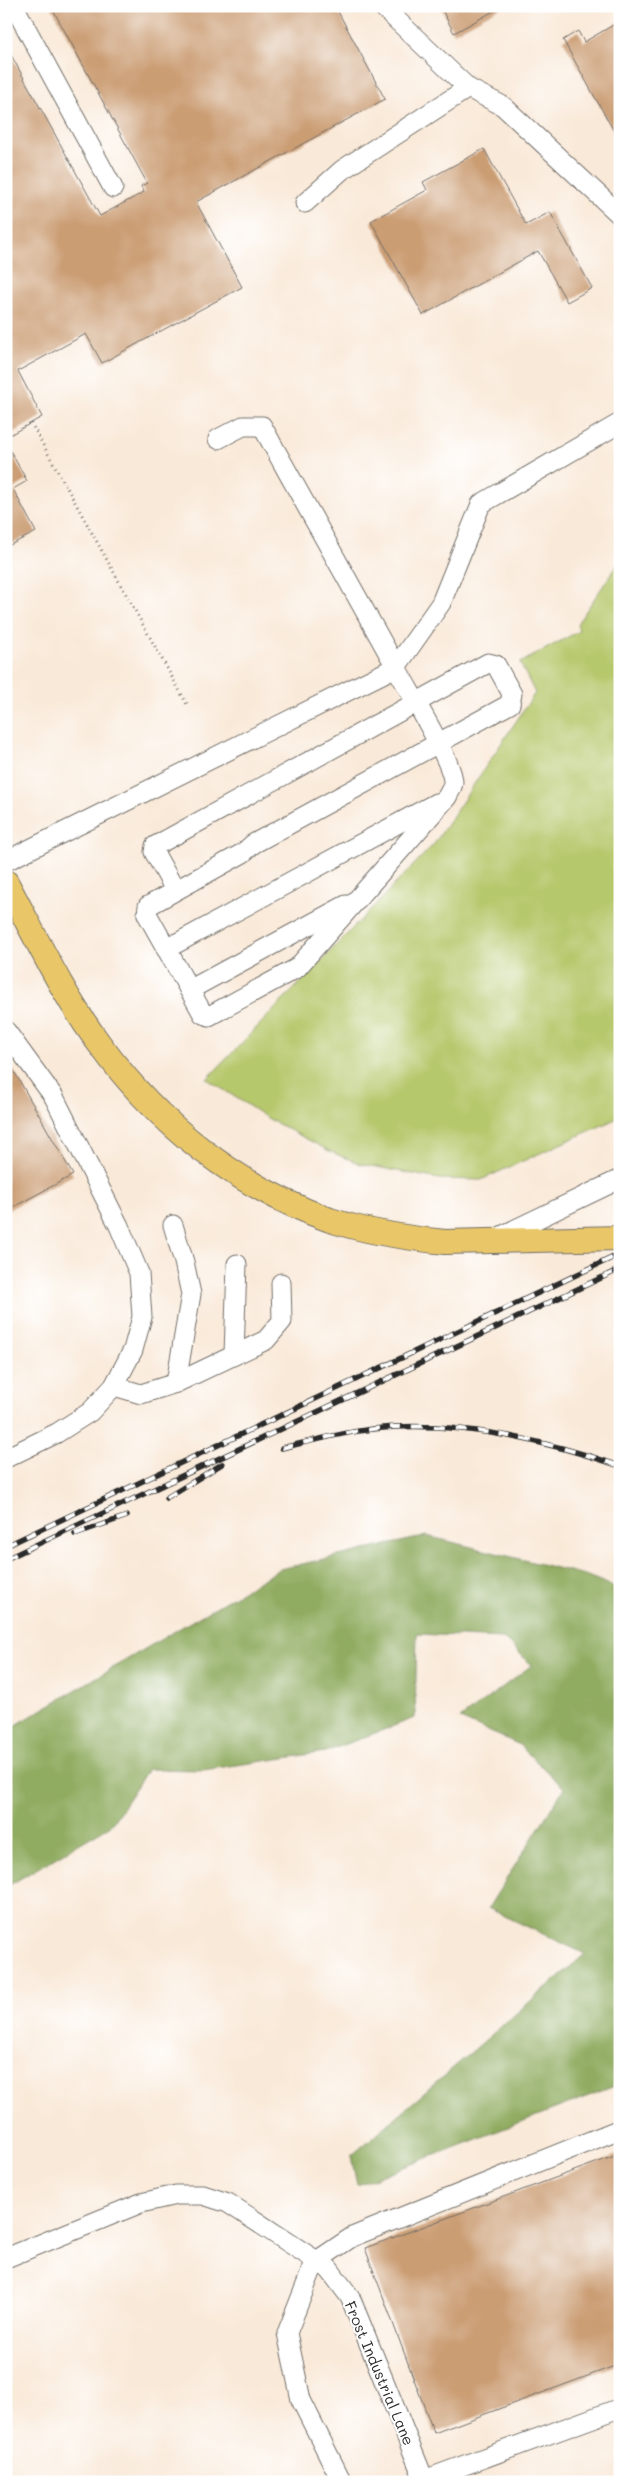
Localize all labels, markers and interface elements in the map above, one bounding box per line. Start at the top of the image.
street label: Frost Industrial Lane [341,2298,419,2448]

